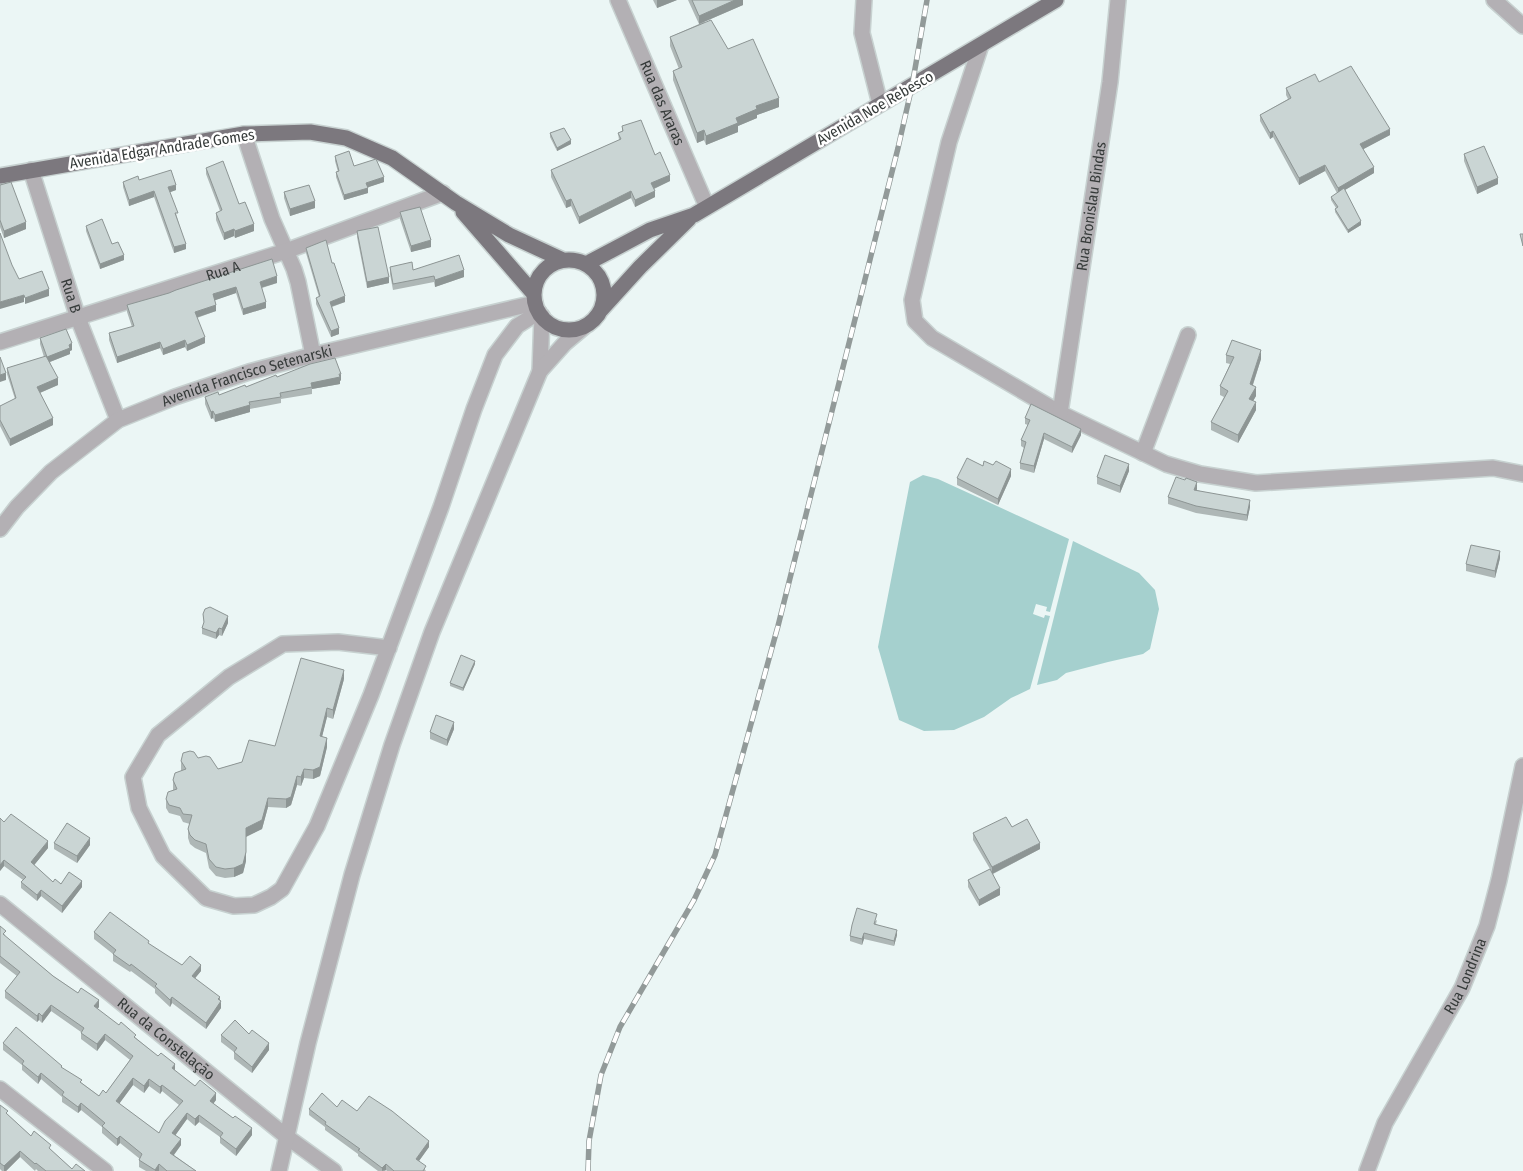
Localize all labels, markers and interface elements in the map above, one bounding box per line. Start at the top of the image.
street label: Rua das Araras [636,58,688,148]
street label: Avenida Noe Rebesco [813,67,937,149]
street label: Avenida Edgar Andrade Gomes [68,125,256,173]
street label: Rua Bronislau Bindas [1073,141,1110,272]
street label: Rua A [204,257,242,285]
street label: Rua B [57,276,85,315]
street label: Avenida Francisco Setenarski [159,342,334,410]
street label: Rua Londrina [1440,935,1490,1017]
street label: Rua da Constelação [114,994,219,1084]

